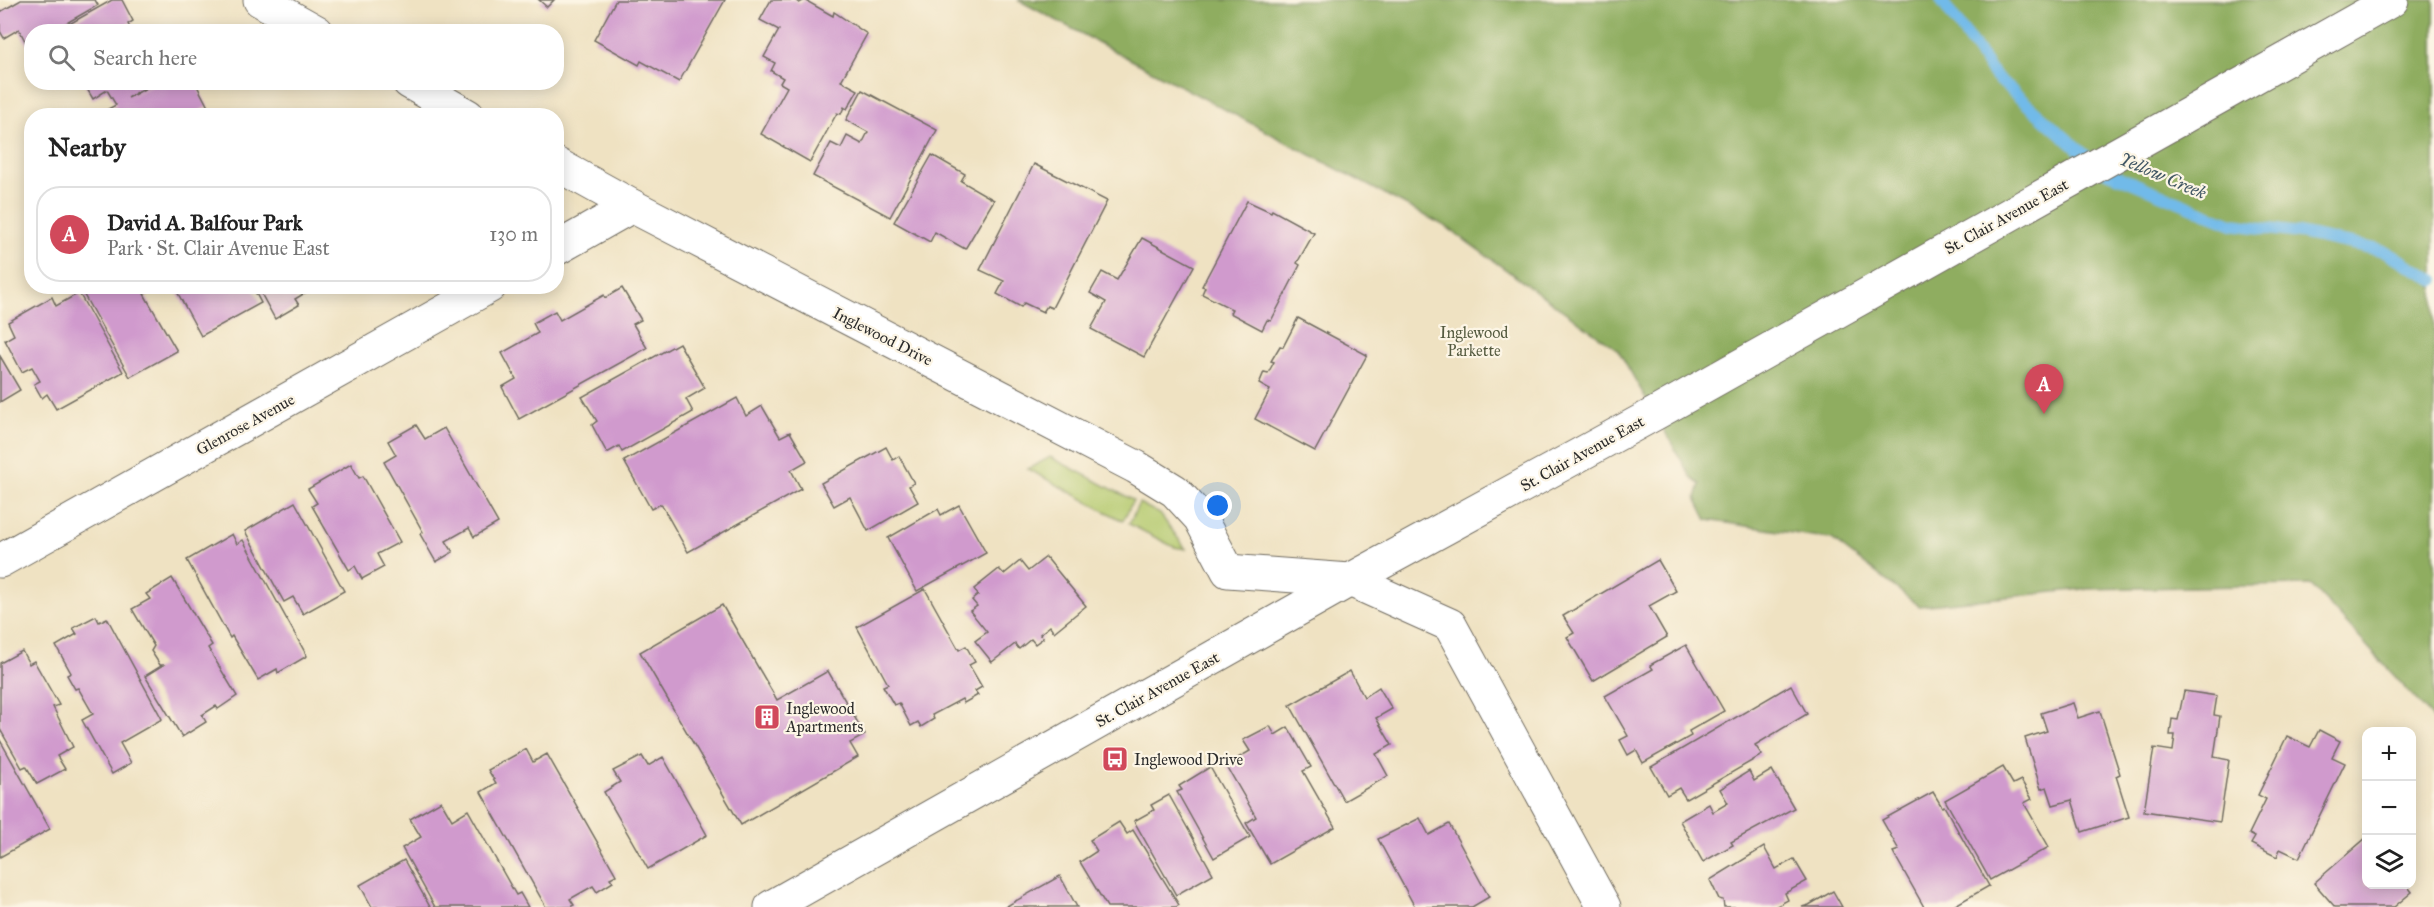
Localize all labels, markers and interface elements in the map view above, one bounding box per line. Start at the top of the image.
search box [24,24,564,90]
icon: search [45,41,78,74]
text: Search here [93,44,197,71]
text: Nearby [48,131,126,163]
water label: Yellow Creek [2116,148,2210,204]
street label: St. Clair Avenue East [1941,174,2072,258]
text: David A. Balfour Park [107,209,303,236]
text: A [63,222,76,246]
text: 130 m [489,222,538,246]
text: Park · St. Clair Avenue East [107,236,330,260]
street label: Inglewood Drive [829,303,936,371]
park label: Inglewood Parkette [1440,323,1508,360]
pin: A [2024,364,2064,414]
street label: Glenrose Avenue [193,389,298,459]
street label: St. Clair Avenue East [1517,411,1648,495]
your location [1203,491,1232,520]
street label: St. Clair Avenue East [1092,647,1223,731]
place label: Inglewood Apartments [785,699,864,736]
building icon: Inglewood Apartments [752,702,782,732]
map controls [2362,727,2416,889]
button: + [2362,727,2416,781]
bus stop icon: Inglewood Drive [1100,744,1130,774]
place label: Inglewood Drive [1134,750,1243,770]
button: − [2362,781,2416,835]
button: layers [2362,835,2416,889]

